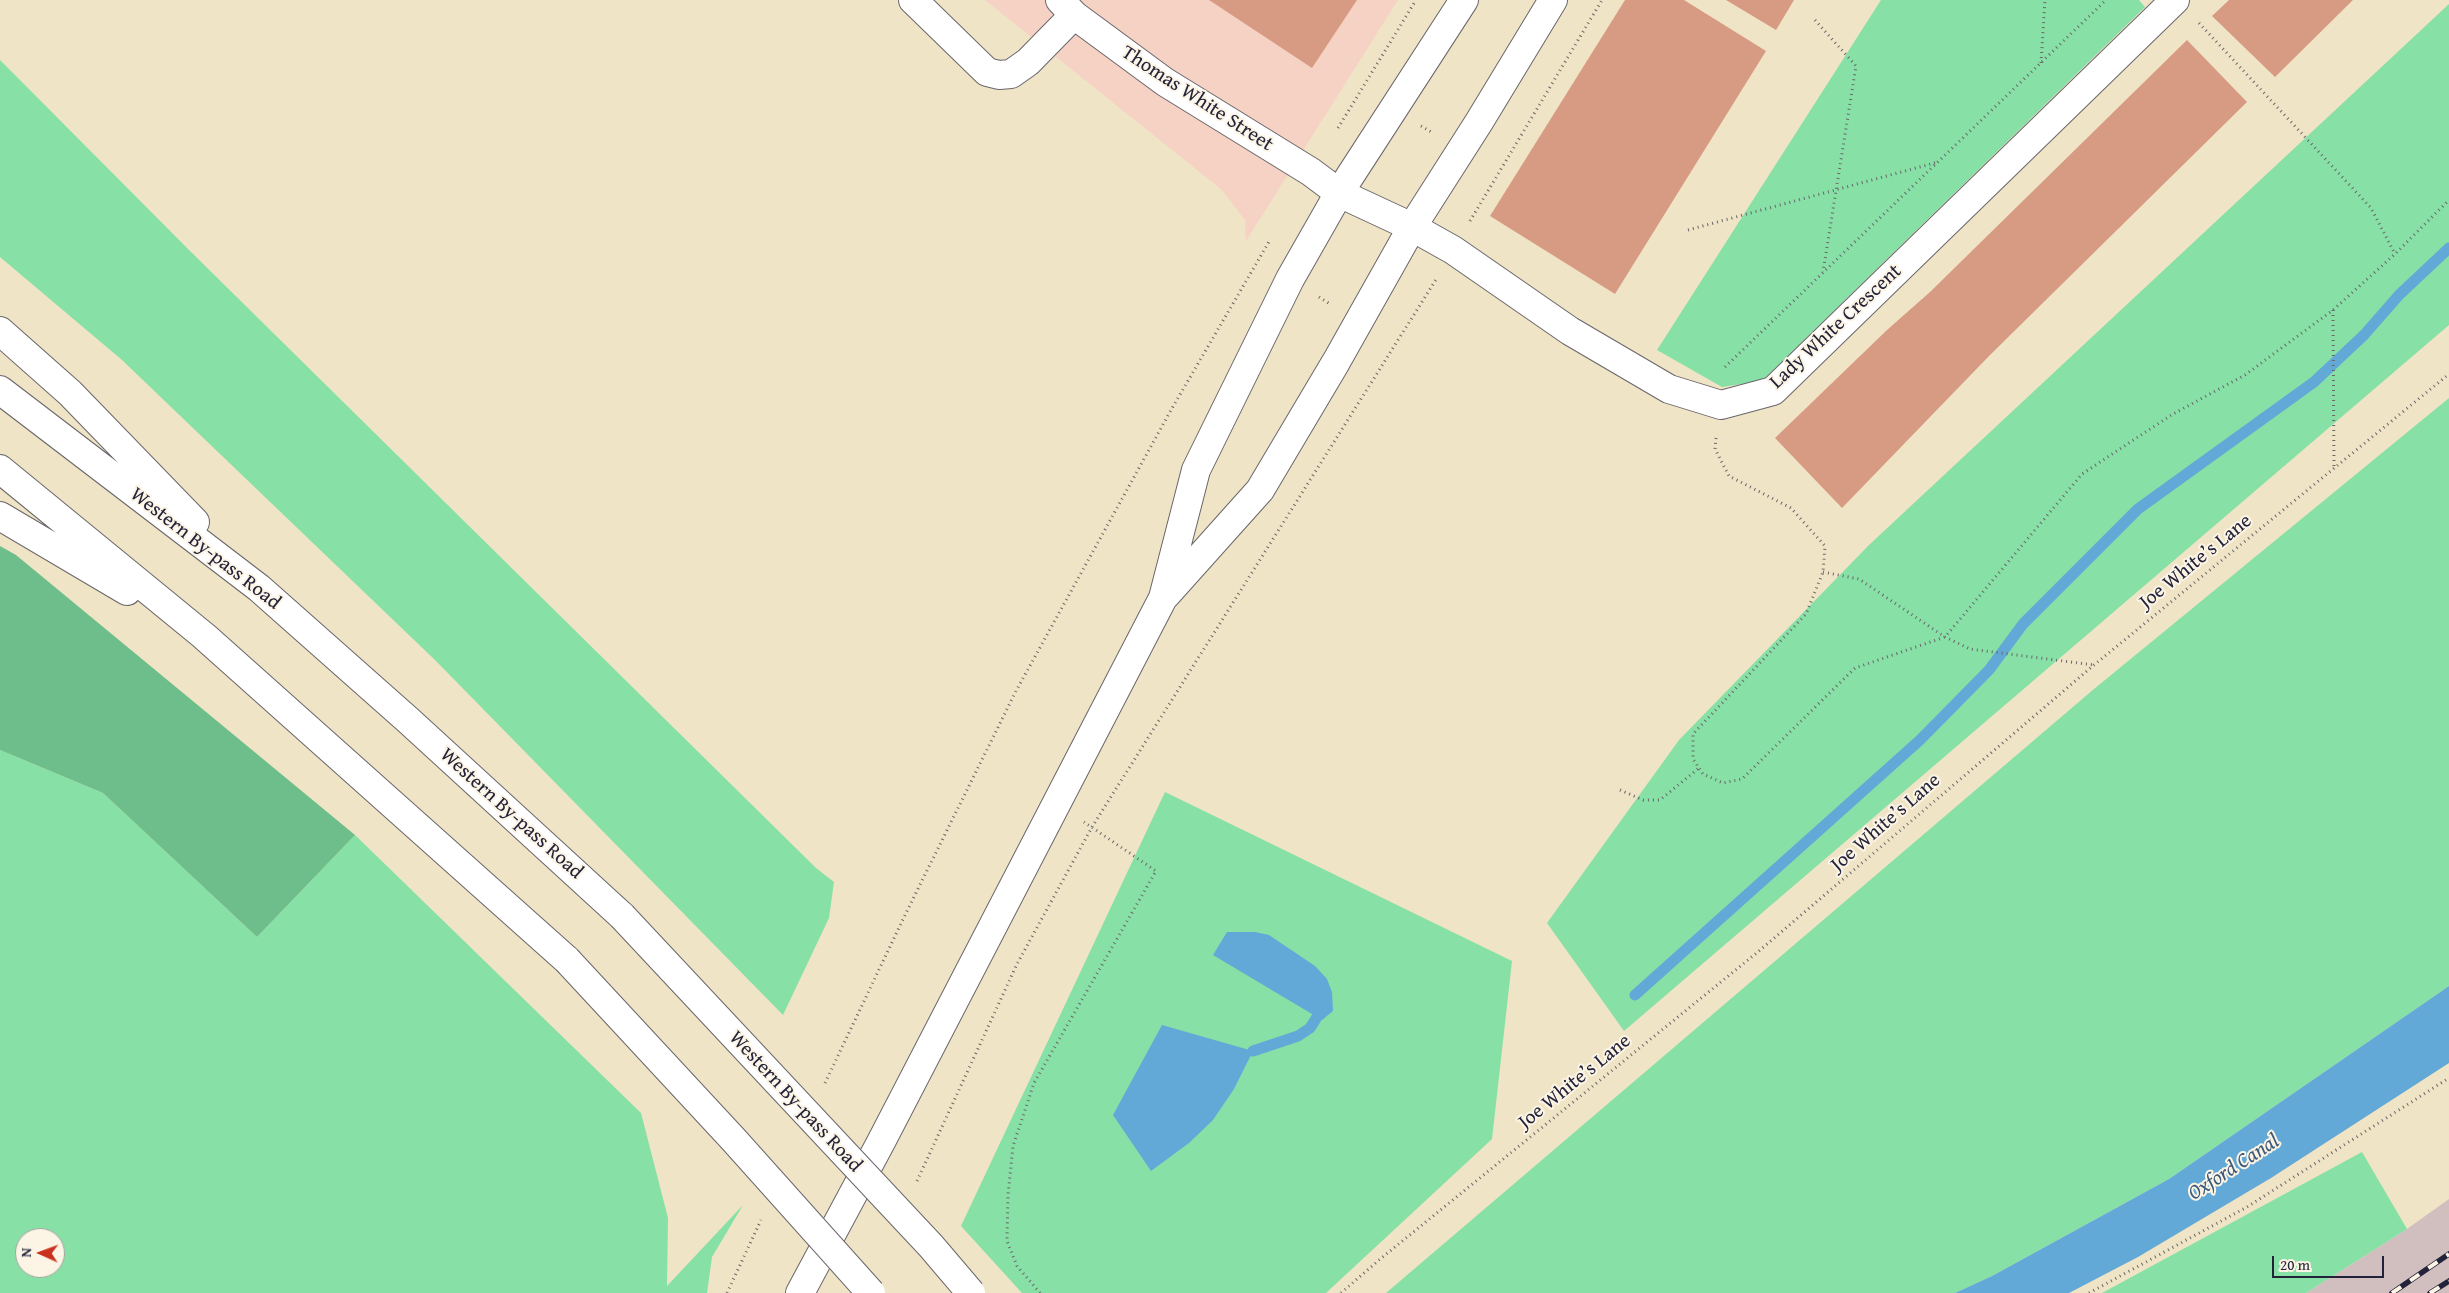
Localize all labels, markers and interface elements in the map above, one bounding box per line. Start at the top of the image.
street label: Thomas White Street [1117,41,1277,157]
street label: Lady White Crescent [1765,260,1907,394]
street label: Western By-pass Road [125,483,285,615]
street label: Joe White’s Lane [2135,509,2257,615]
street label: Western By-pass Road [434,743,588,885]
street label: Joe White’s Lane [1826,769,1946,877]
street label: Western By-pass Road [723,1026,867,1178]
street label: Joe White’s Lane [1514,1029,1636,1135]
water label: Oxford Canal [2184,1129,2284,1207]
north arrow [15,1228,65,1278]
scale bar [2274,1246,2386,1278]
text: N [16,1247,36,1258]
text: 20 m [2280,1254,2310,1275]

